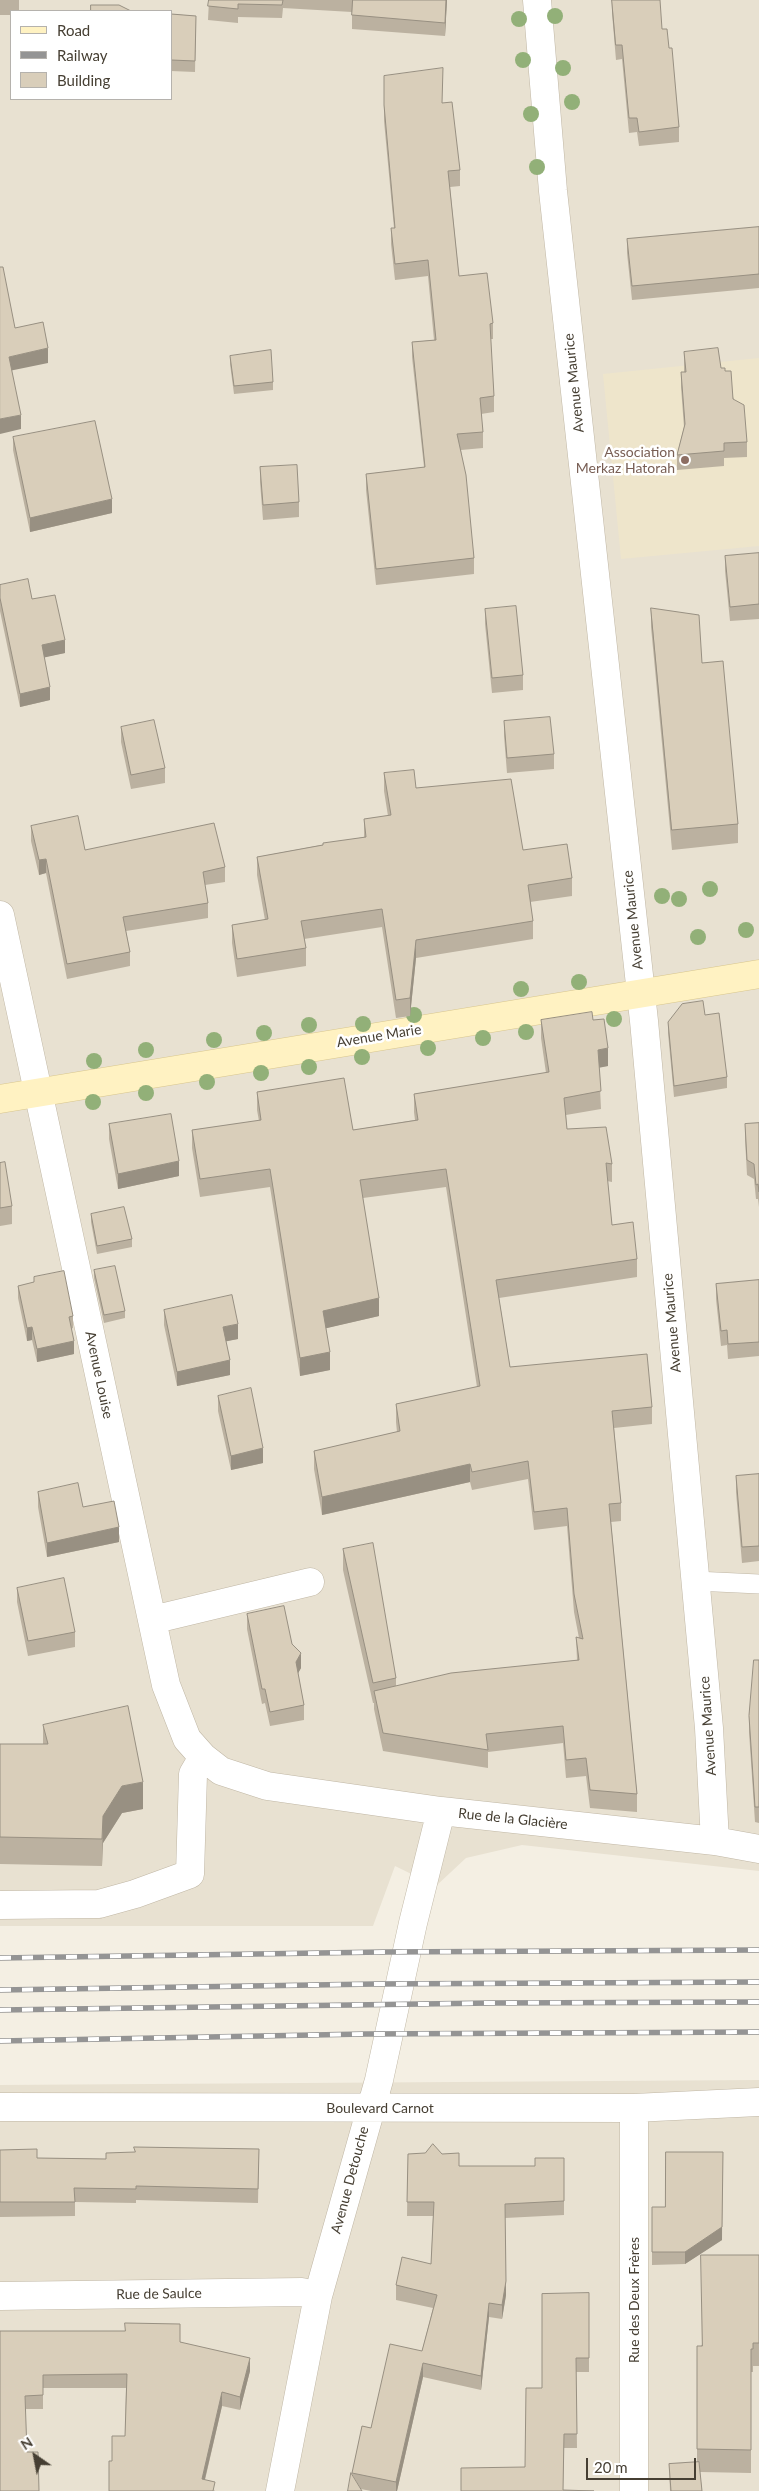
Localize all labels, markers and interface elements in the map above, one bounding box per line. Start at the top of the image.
legend [10,10,172,100]
text: Road [57,21,90,39]
text: Railway [57,46,108,64]
text: Building [57,71,110,89]
street label: Avenue Maurice [560,332,588,434]
place label: Association Merkaz Hatorah [576,444,675,477]
marker: Association Merkaz Hatorah [679,454,691,466]
street label: Avenue Maurice [619,869,647,971]
street label: Avenue Marie [335,1021,423,1051]
street label: Avenue Maurice [659,1273,685,1373]
street label: Avenue Louise [82,1330,116,1420]
street label: Avenue Maurice [696,1676,720,1776]
street label: Rue de la Glacière [457,1805,569,1833]
street label: Boulevard Carnot [326,2100,434,2116]
street label: Avenue Detouche [328,2124,372,2236]
street label: Rue des Deux Frères [626,2237,642,2363]
street label: Rue de Saulce [116,2285,202,2303]
north arrow [10,2431,60,2481]
text: N [17,2433,36,2453]
scale bar [589,2448,699,2480]
text: 20 m [594,2458,628,2476]

